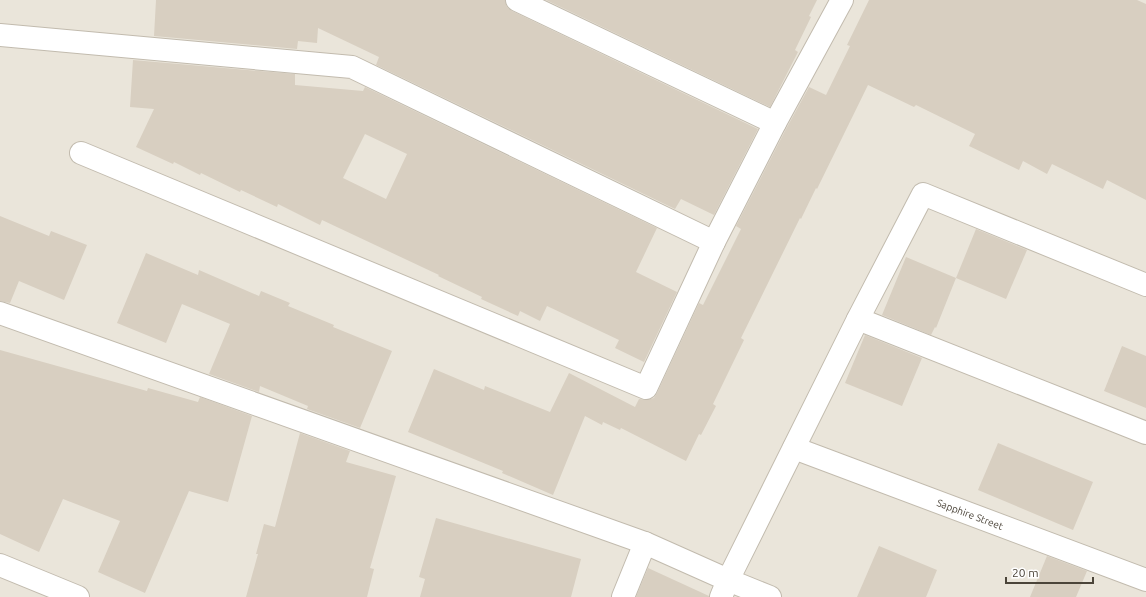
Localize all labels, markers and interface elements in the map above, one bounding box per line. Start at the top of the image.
street label: Sapphire Street [935,497,1005,531]
scale bar [1006,559,1093,585]
text: 20 m [1012,566,1039,579]

